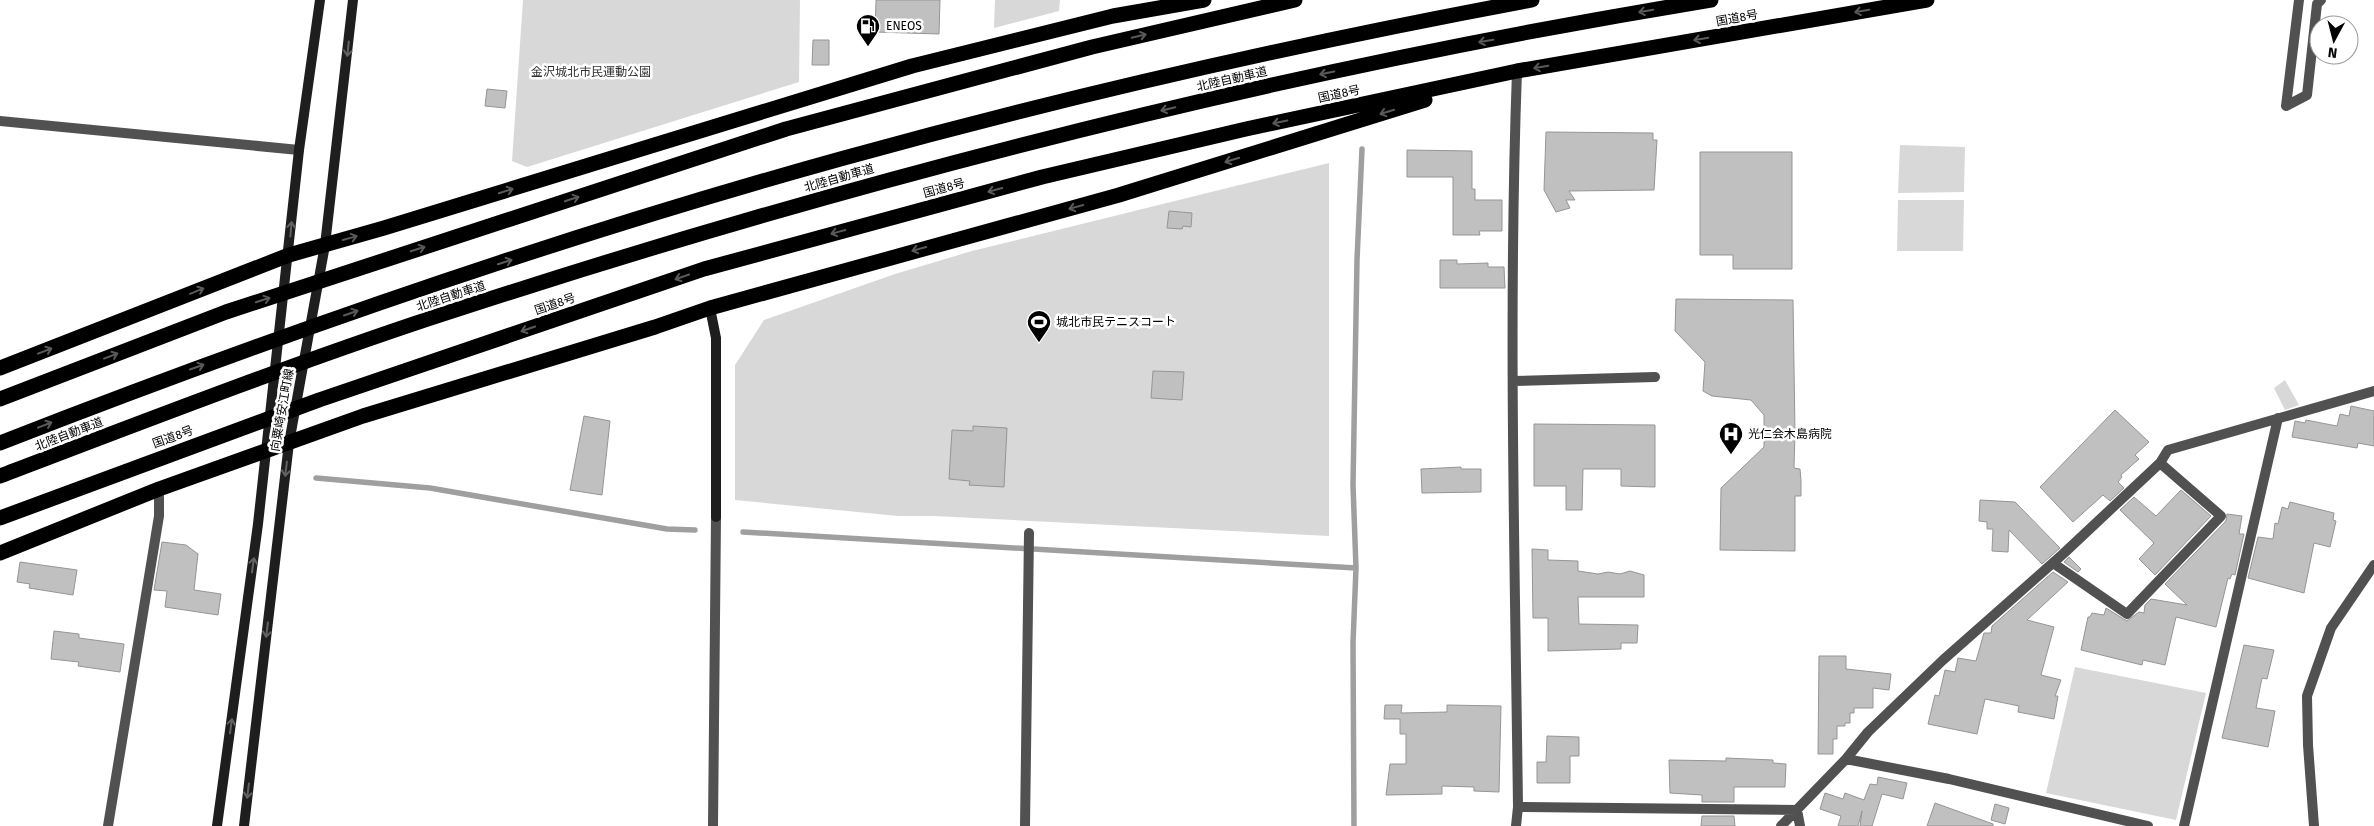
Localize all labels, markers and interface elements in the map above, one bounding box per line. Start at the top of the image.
one-way arrow [1638,7,1654,16]
street label: 国道8号 [1715,7,1759,29]
one-way arrow [1854,7,1870,17]
fuel station icon: ENEOS [855,13,881,47]
north arrow [2309,15,2359,65]
place label: ENEOS [886,19,922,33]
one-way arrow [1131,31,1147,40]
one-way arrow [1694,35,1710,45]
one-way arrow [1479,36,1495,46]
one-way arrow [343,40,353,56]
text: N [2327,43,2338,61]
one-way arrow [1534,62,1550,72]
street label: 北陸自動車道 [1195,64,1269,94]
park label: 金沢城北市民運動公園 [531,65,651,79]
one-way arrow [1319,69,1335,78]
street label: 国道8号 [1317,83,1361,105]
one-way arrow [1161,105,1177,114]
one-way arrow [1380,107,1396,117]
one-way arrow [1272,118,1288,127]
one-way arrow [1225,156,1240,165]
street label: 北陸自動車道 [802,161,876,195]
street label: 国道8号 [922,176,966,200]
one-way arrow [497,186,513,196]
one-way arrow [988,186,1004,195]
one-way arrow [564,194,579,203]
one-way arrow [1069,202,1085,212]
one-way arrow [286,222,296,238]
one-way arrow [831,228,847,238]
one-way arrow [342,233,358,242]
one-way arrow [409,244,425,254]
one-way arrow [912,245,928,254]
one-way arrow [496,257,512,266]
one-way arrow [674,272,690,282]
street label: 北陸自動車道 [415,278,487,314]
one-way arrow [189,286,204,295]
street label: 国道8号 [533,290,577,318]
one-way arrow [255,294,271,304]
one-way arrow [342,308,358,317]
sports icon: 城北市民テニスコート [1026,309,1052,343]
place label: 城北市民テニスコート [1056,315,1176,329]
one-way arrow [521,325,537,334]
one-way arrow [38,345,53,354]
one-way arrow [103,351,118,360]
one-way arrow [189,362,204,371]
street label: 向粟崎安江町線 [268,367,296,453]
street label: 北陸自動車道 [33,415,105,453]
one-way arrow [37,420,53,429]
hospital icon: 光仁会木島病院 [1718,421,1744,455]
street label: 国道8号 [151,423,195,451]
place label: 光仁会木島病院 [1748,427,1832,441]
one-way arrow [281,460,291,476]
one-way arrow [248,557,258,573]
one-way arrow [262,622,272,638]
one-way arrow [226,718,236,734]
one-way arrow [243,783,253,799]

